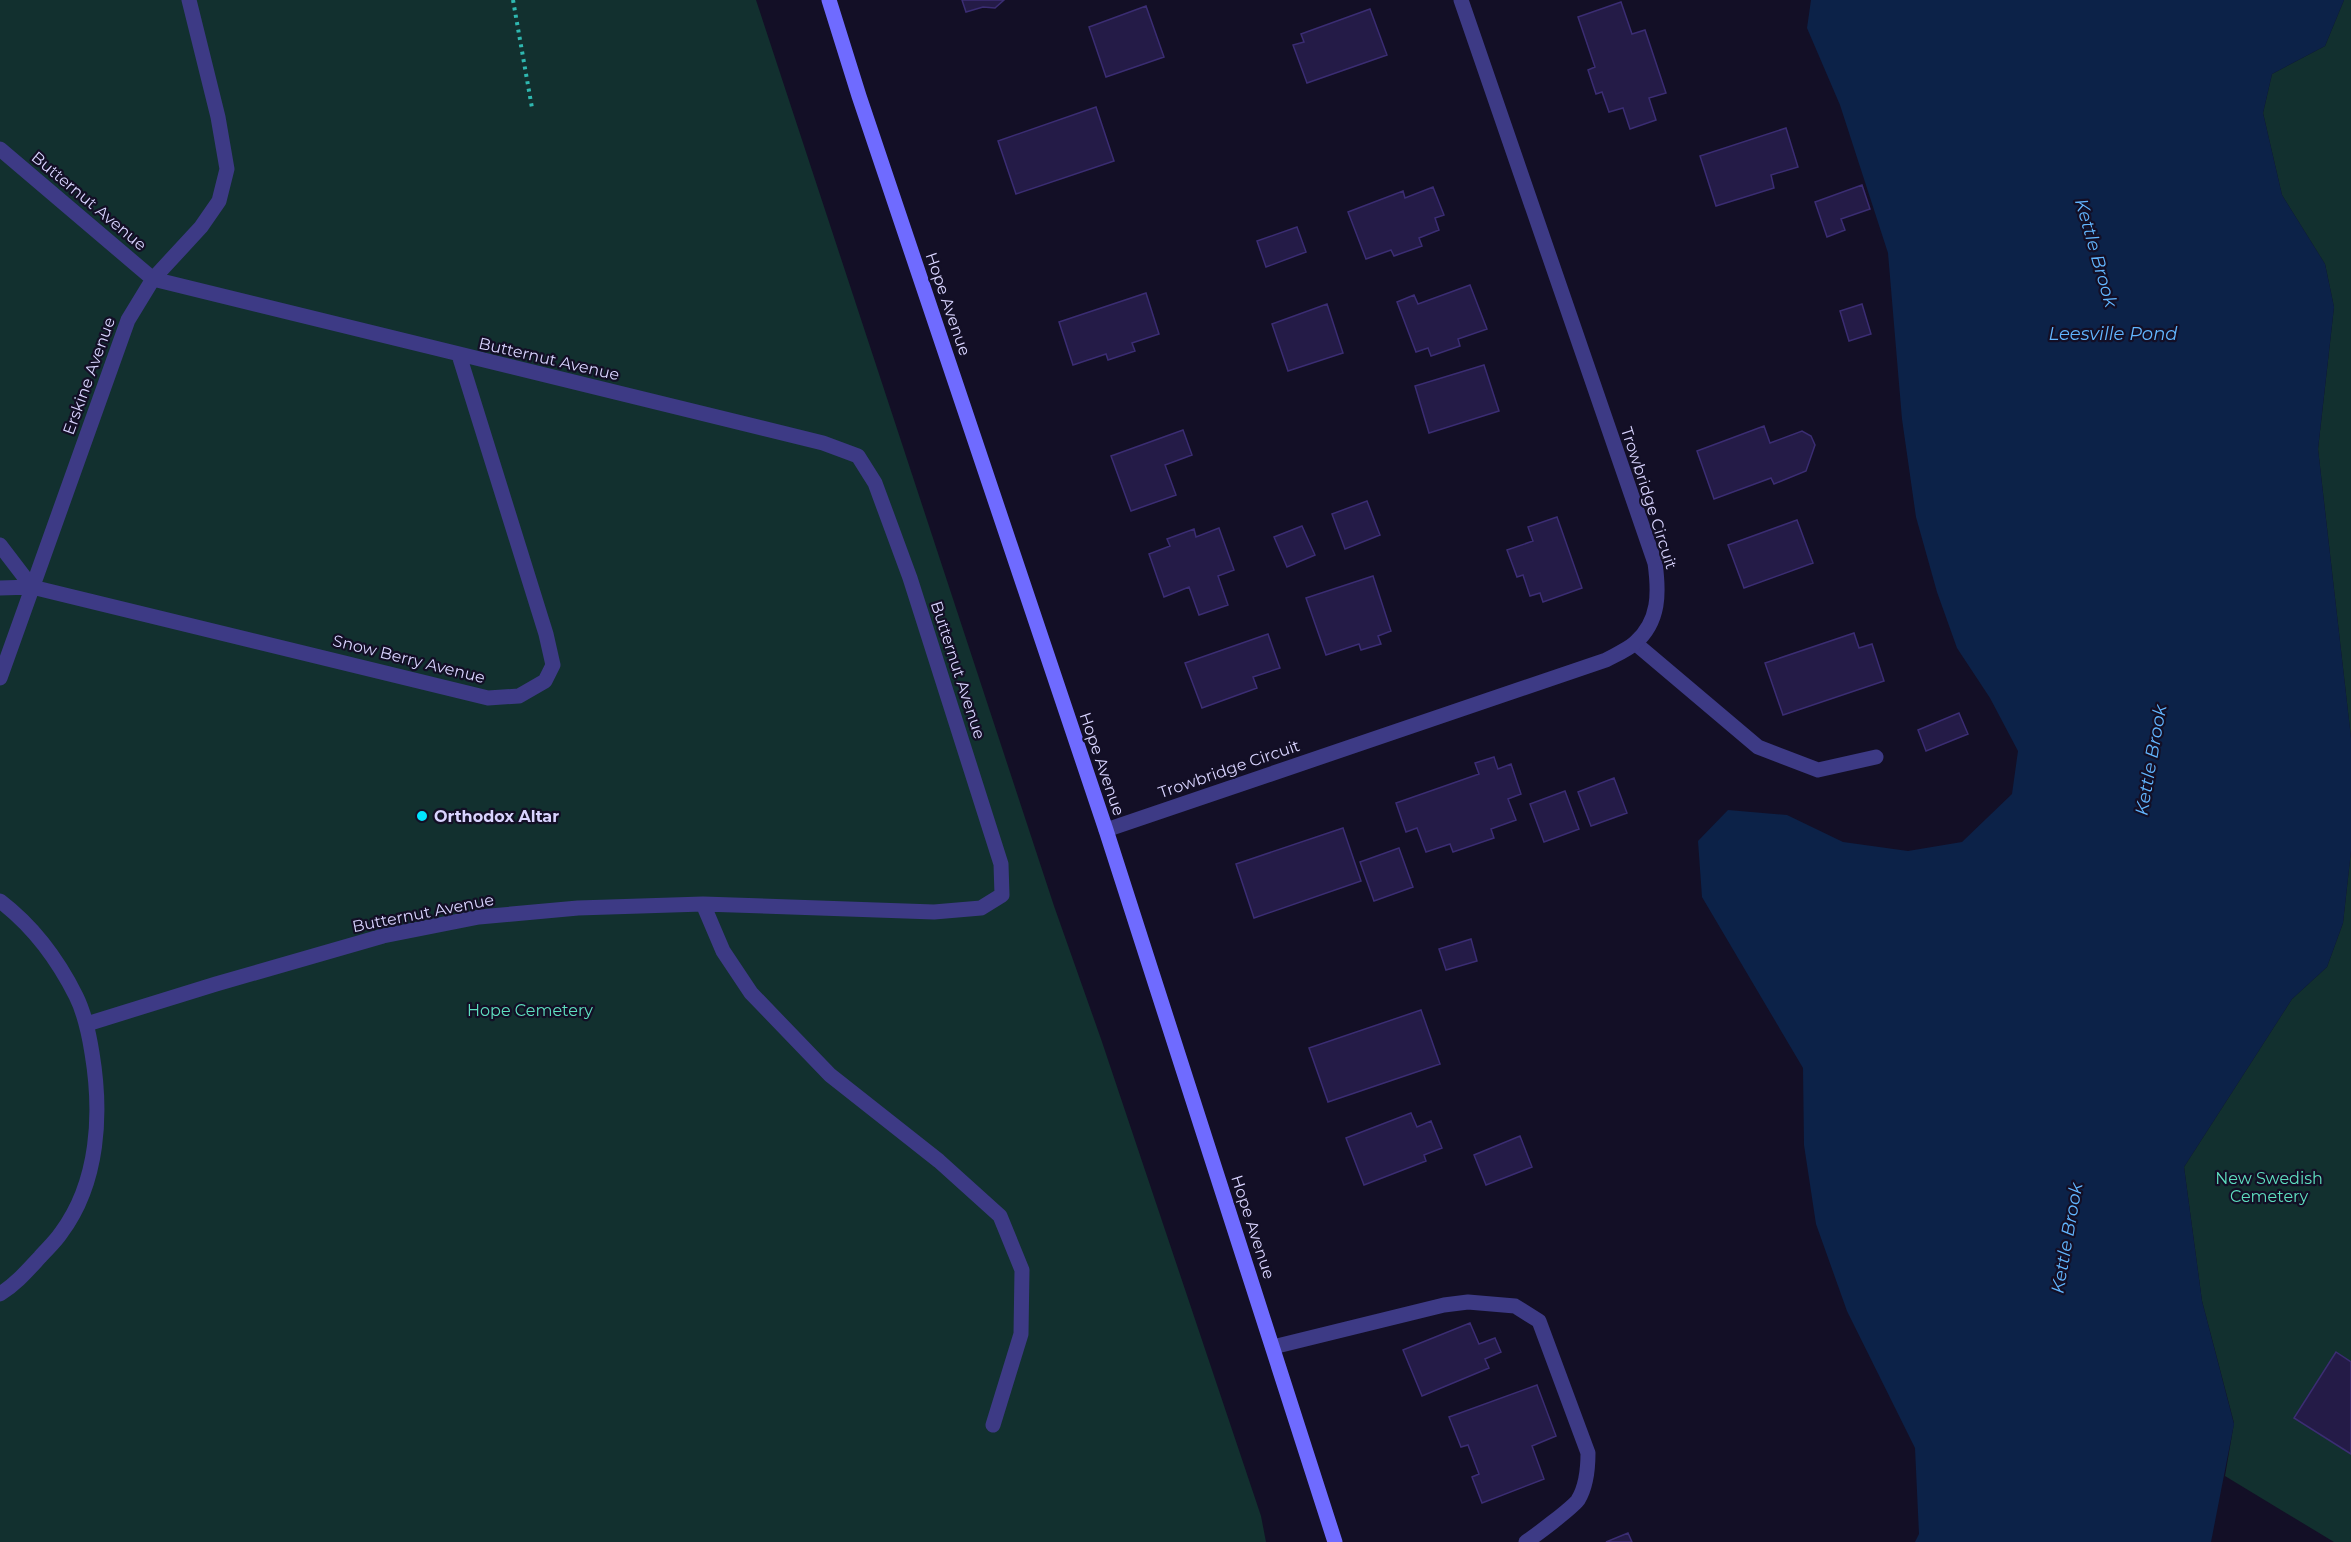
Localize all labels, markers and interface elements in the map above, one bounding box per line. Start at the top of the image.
street label: Butternut Avenue [28,147,150,255]
water label: Kettle Brook [2070,196,2122,311]
street label: Hope Avenue [921,250,975,358]
street label: Erskine Avenue [59,315,119,437]
water label: Leesville Pond [2048,323,2178,345]
street label: Butternut Avenue [477,334,621,384]
street label: Trowbridge Circuit [1617,424,1681,572]
street label: Butternut Avenue [927,599,989,741]
street label: Snow Berry Avenue [331,631,487,687]
water label: Kettle Brook [2130,702,2172,817]
street label: Hope Avenue [1075,710,1129,818]
street label: Trowbridge Circuit [1156,736,1303,802]
place label: Orthodox Altar [434,807,559,826]
marker: Orthodox Altar [415,809,429,823]
street label: Butternut Avenue [351,890,495,936]
park label: Hope Cemetery [467,1001,593,1020]
park label: New Swedish Cemetery [2215,1169,2323,1206]
street label: Hope Avenue [1227,1173,1279,1281]
water label: Kettle Brook [2046,1180,2088,1295]

